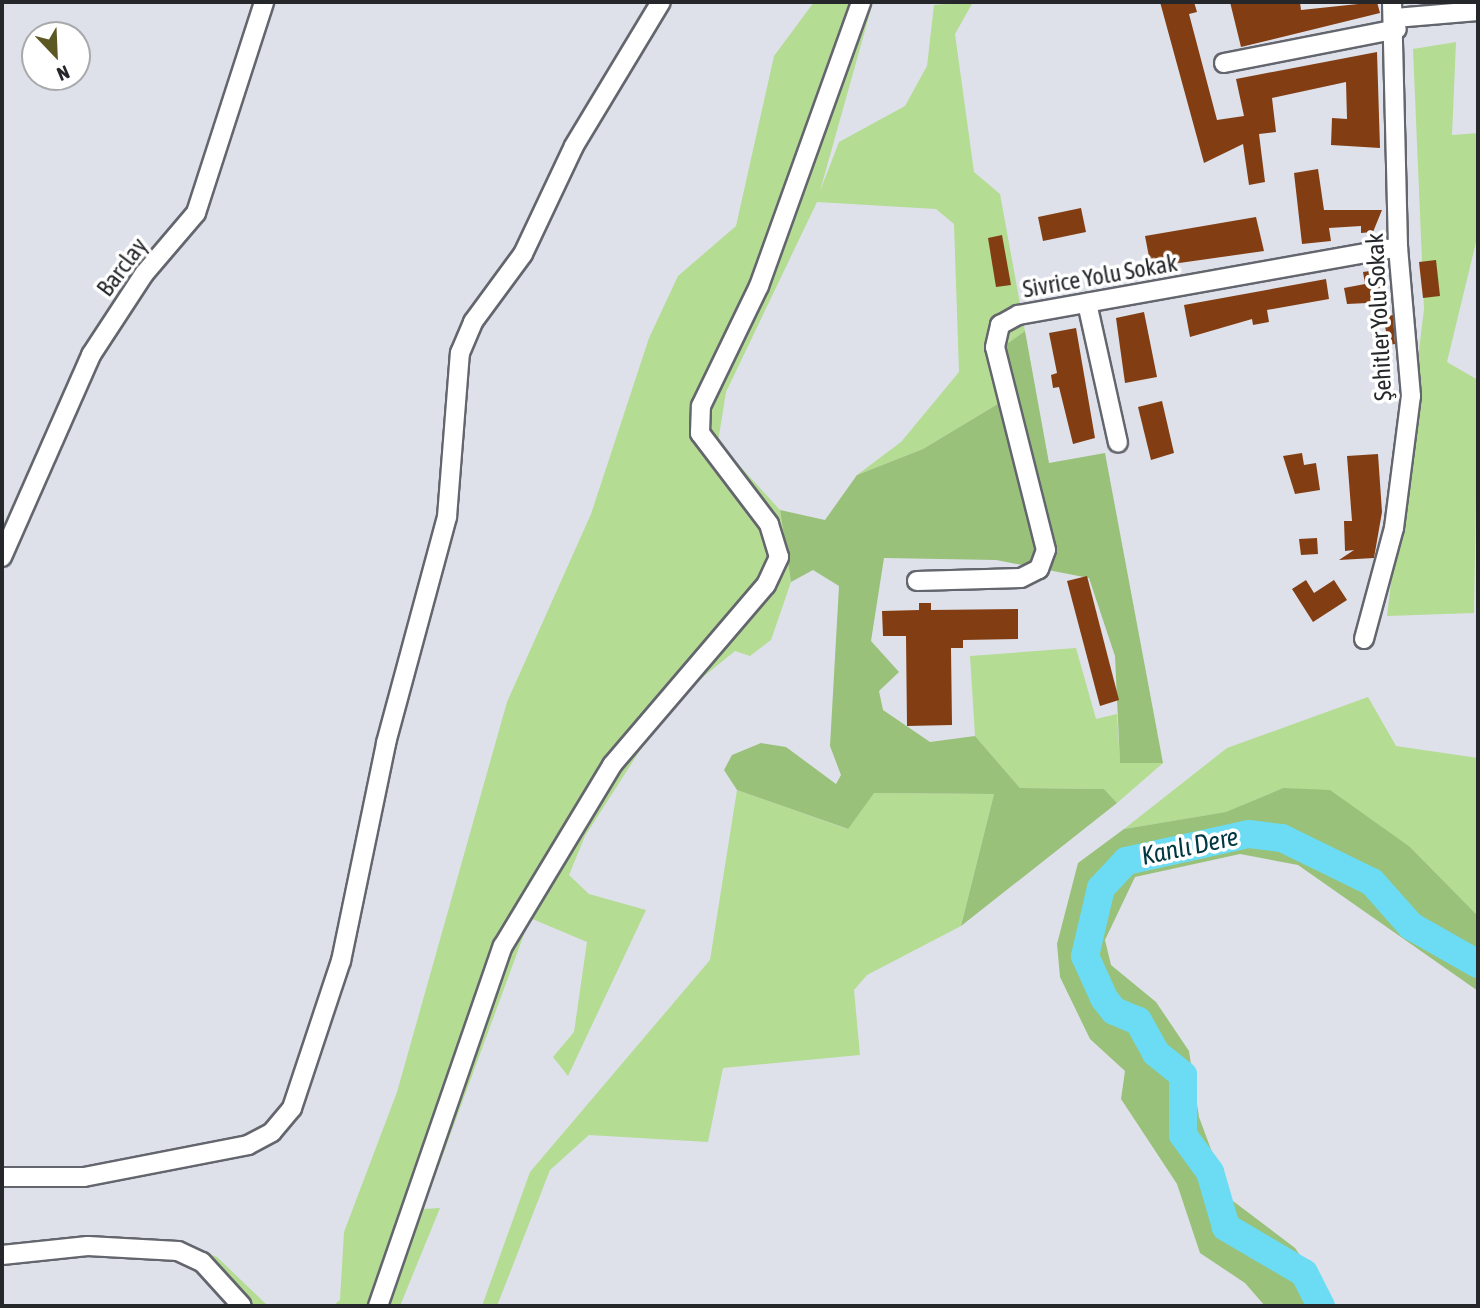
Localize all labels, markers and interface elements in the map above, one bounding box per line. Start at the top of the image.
north arrow [21,21,91,91]
text: N [54,61,73,86]
street label: Barclay [91,232,153,302]
street label: Şehitler Yolu Sokak [1360,232,1398,402]
street label: Sivrice Yolu Sokak [1020,248,1180,304]
water label: Kanlı Dere [1139,822,1241,872]

